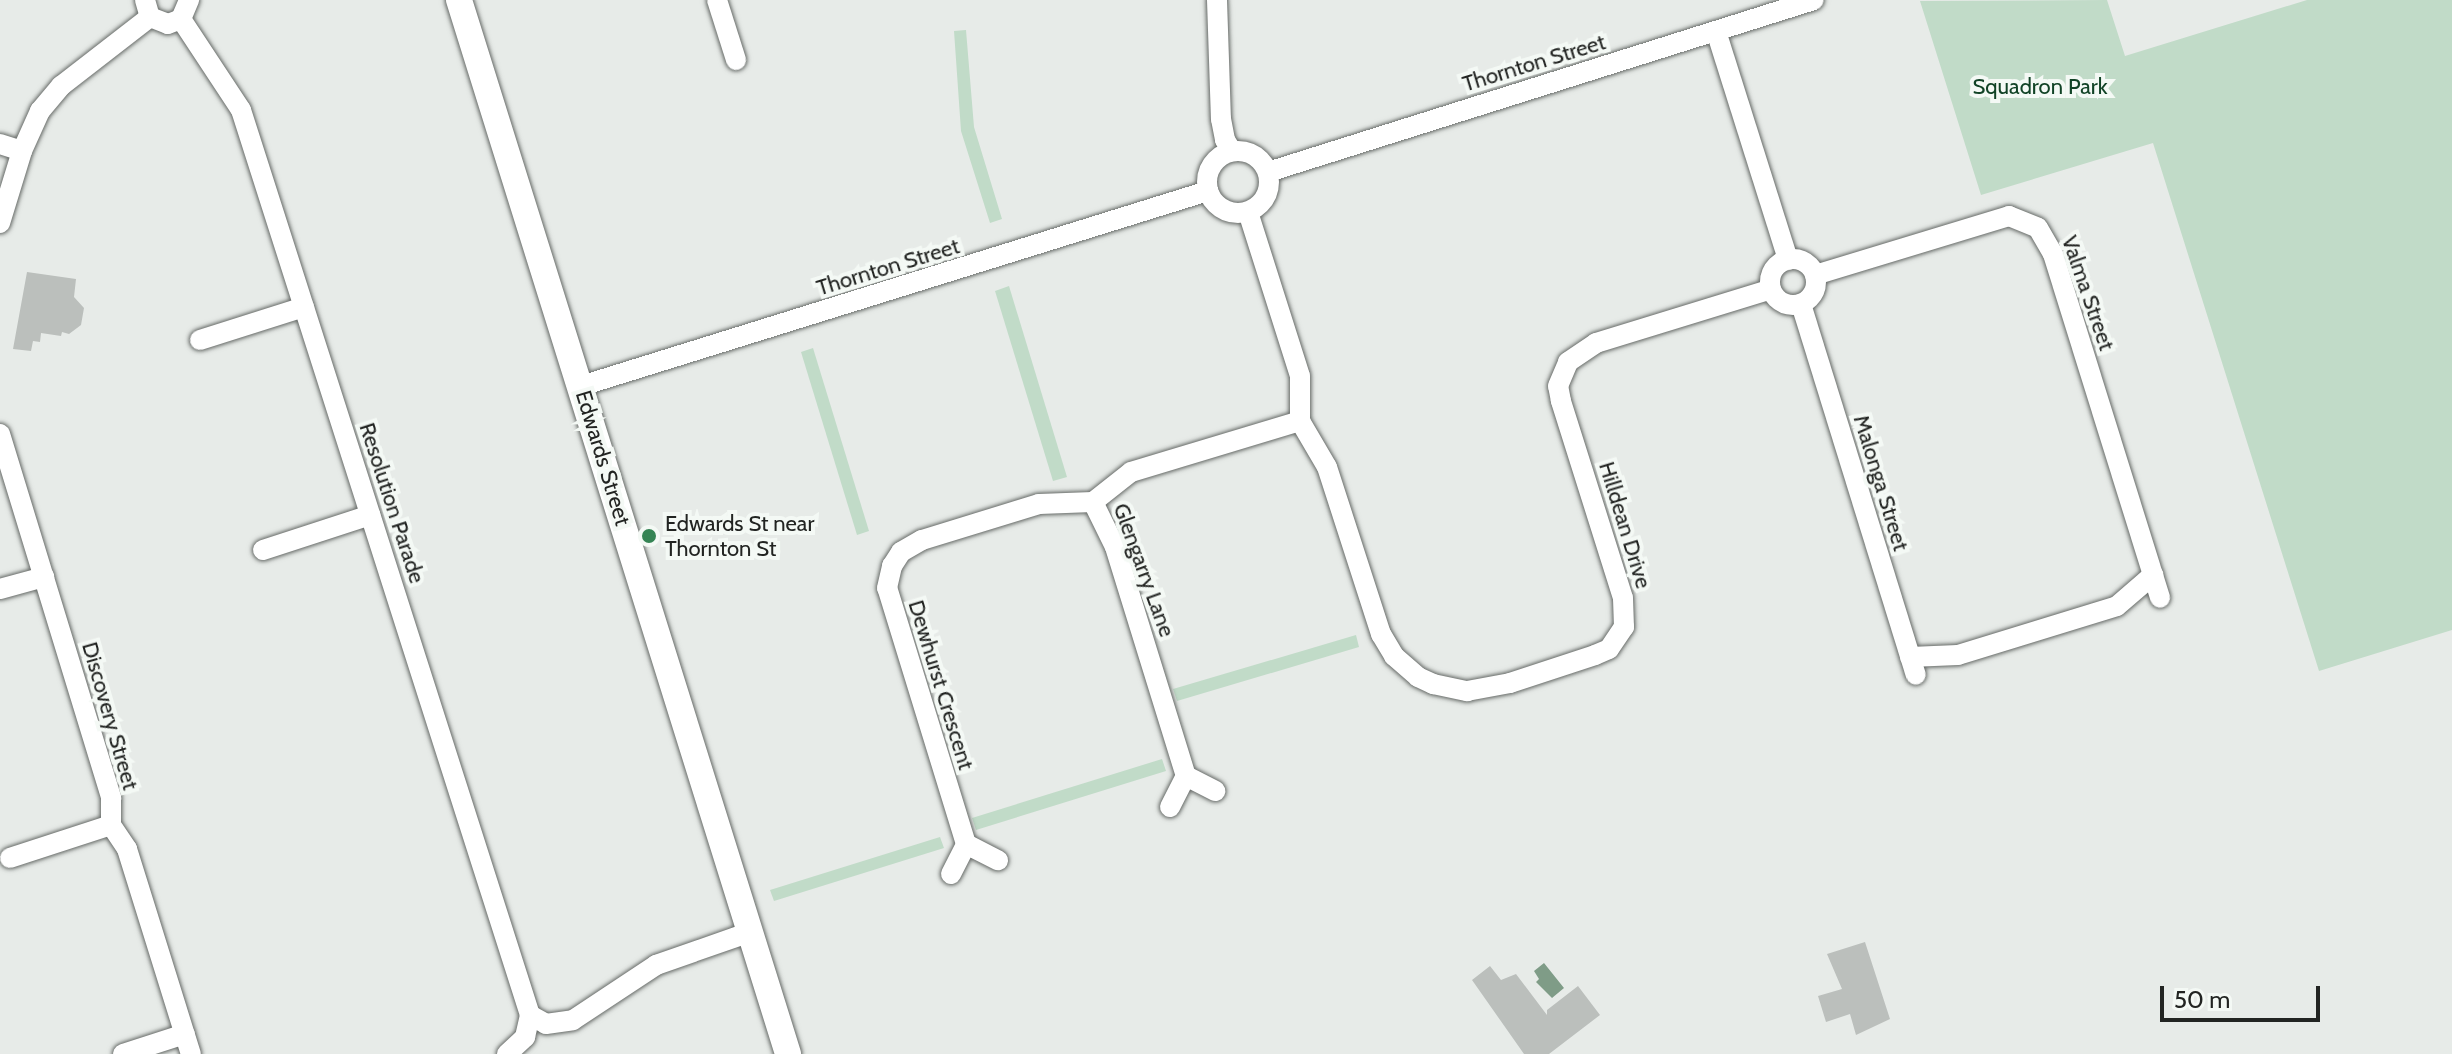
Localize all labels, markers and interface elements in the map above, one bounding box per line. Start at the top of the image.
street label: Thornton Street [1459,29,1609,97]
park label: Squadron Park [1972,74,2108,100]
street label: Valma Street [2056,232,2120,354]
street label: Thornton Street [813,233,963,301]
street label: Edwards Street [570,387,636,529]
street label: Malonga Street [1848,412,1914,554]
street label: Resolution Parade [354,419,430,587]
street label: Hilldean Drive [1593,459,1657,591]
street label: Glengarry Lane [1108,500,1180,640]
place label: Edwards St near Thornton St [665,510,814,562]
marker: Edwards St near Thornton St [640,527,658,545]
street label: Dewhurst Crescent [903,597,979,773]
street label: Discovery Street [76,639,144,793]
scale bar [2164,970,2324,1020]
text: 50 m [2174,985,2230,1014]

